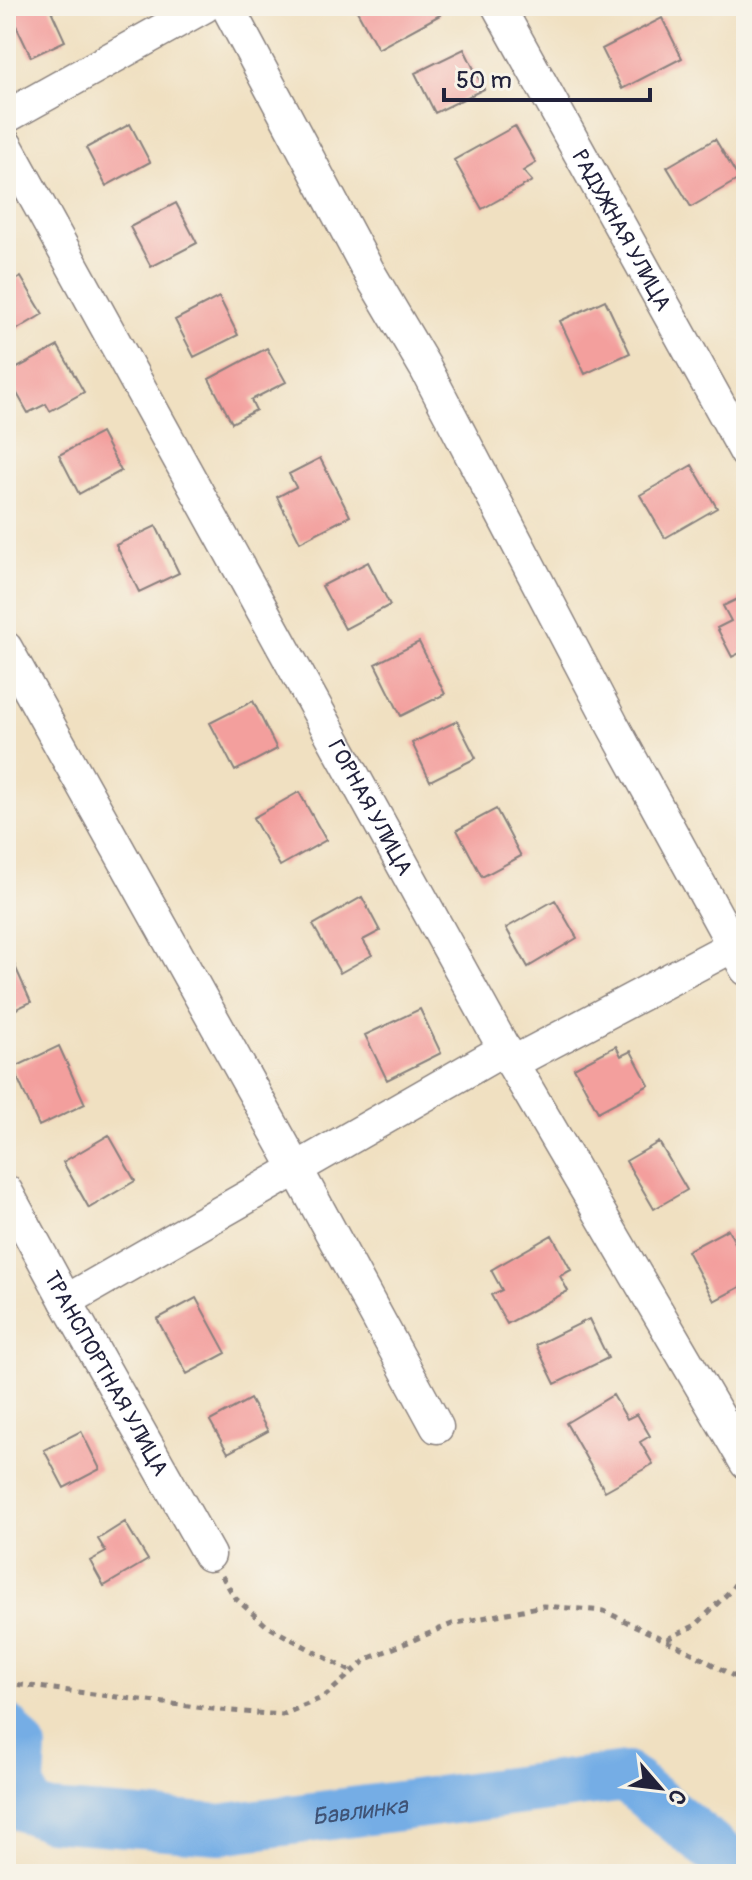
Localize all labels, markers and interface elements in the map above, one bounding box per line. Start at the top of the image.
scale bar [444,52,650,102]
text: 50 m [456,66,512,95]
street label: РАДУЖНАЯ УЛИЦА [565,145,677,316]
street label: ГОРНАЯ УЛИЦА [321,735,419,880]
street label: ТРАНСПОРТНАЯ УЛИЦА [37,1266,174,1481]
north arrow [620,1748,700,1828]
text: С [661,1784,692,1810]
water label: Бавлинка [310,1791,411,1832]

